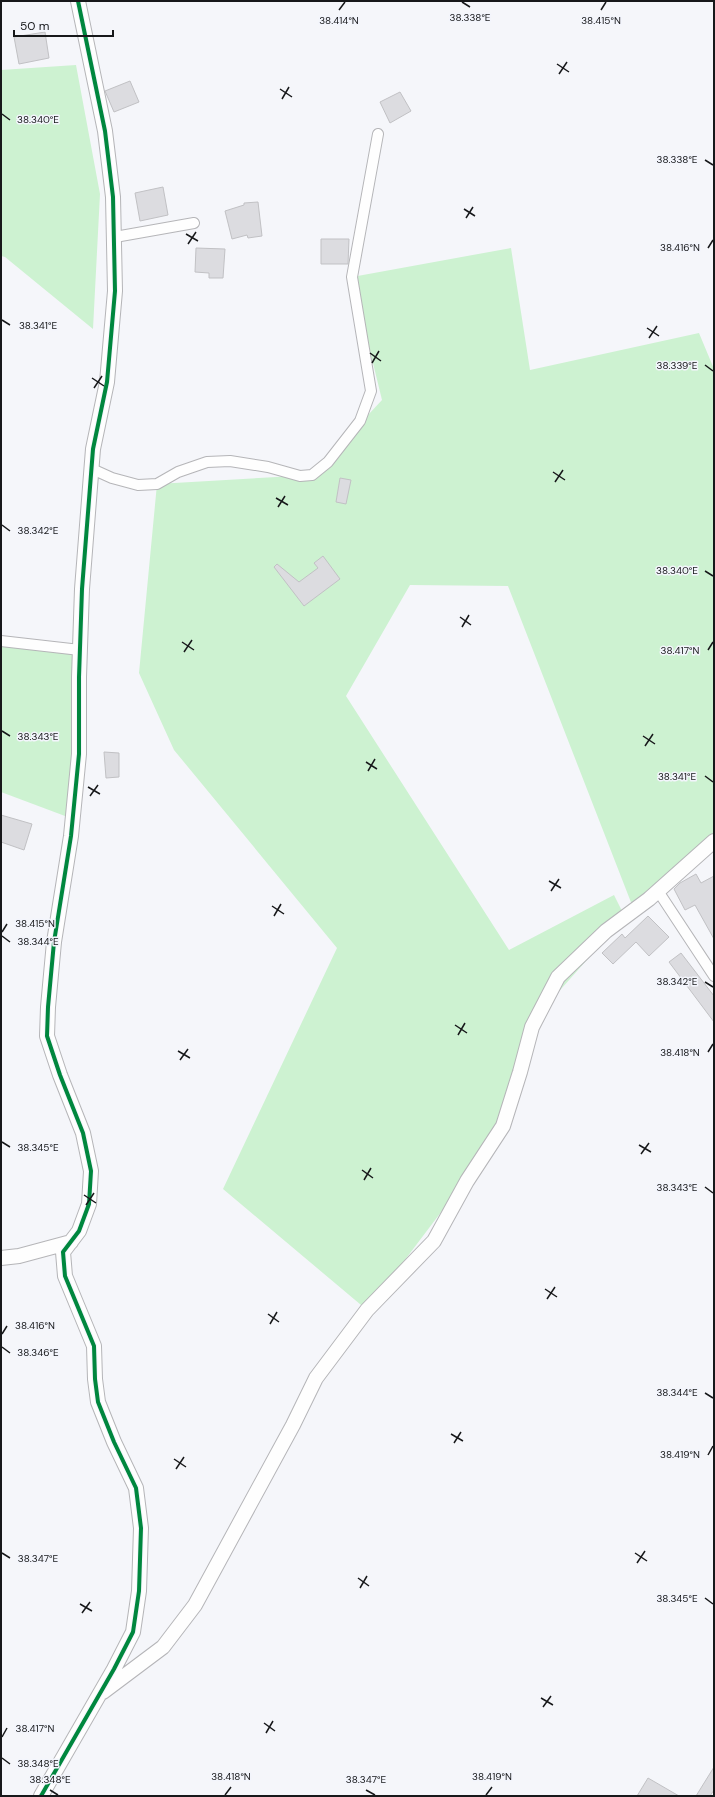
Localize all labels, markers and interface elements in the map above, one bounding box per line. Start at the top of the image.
text: 38.338°E [450,11,491,24]
scale bar [14,12,113,38]
text: 38.414°N [319,14,359,27]
text: 38.415°N [581,14,621,27]
text: 50 m [20,18,49,34]
text: 38.340°E [17,113,59,126]
text: 38.338°E [657,153,698,166]
text: 38.416°N [660,241,700,254]
text: 38.341°E [19,319,57,332]
text: 38.339°E [657,359,698,372]
text: 38.342°E [18,524,59,537]
text: 38.340°E [656,564,698,577]
text: 38.417°N [661,644,700,657]
text: 38.343°E [18,730,59,743]
text: 38.341°E [658,770,696,783]
text: 38.415°N [15,917,55,930]
text: 38.344°E [17,935,59,948]
text: 38.342°E [657,975,698,988]
text: 38.418°N [660,1046,700,1059]
text: 38.345°E [17,1141,59,1154]
text: 38.343°E [657,1181,698,1194]
text: 38.416°N [15,1319,55,1332]
text: 38.346°E [17,1346,59,1359]
text: 38.344°E [656,1386,698,1399]
text: 38.419°N [660,1448,700,1461]
text: 38.347°E [18,1552,59,1565]
text: 38.345°E [656,1592,698,1605]
text: 38.417°N [16,1722,55,1735]
text: 38.348°E [17,1757,59,1770]
text: 38.418°N [211,1770,251,1783]
text: 38.419°N [472,1770,512,1783]
text: 38.348°E [29,1773,71,1786]
text: 38.347°E [346,1773,387,1786]

